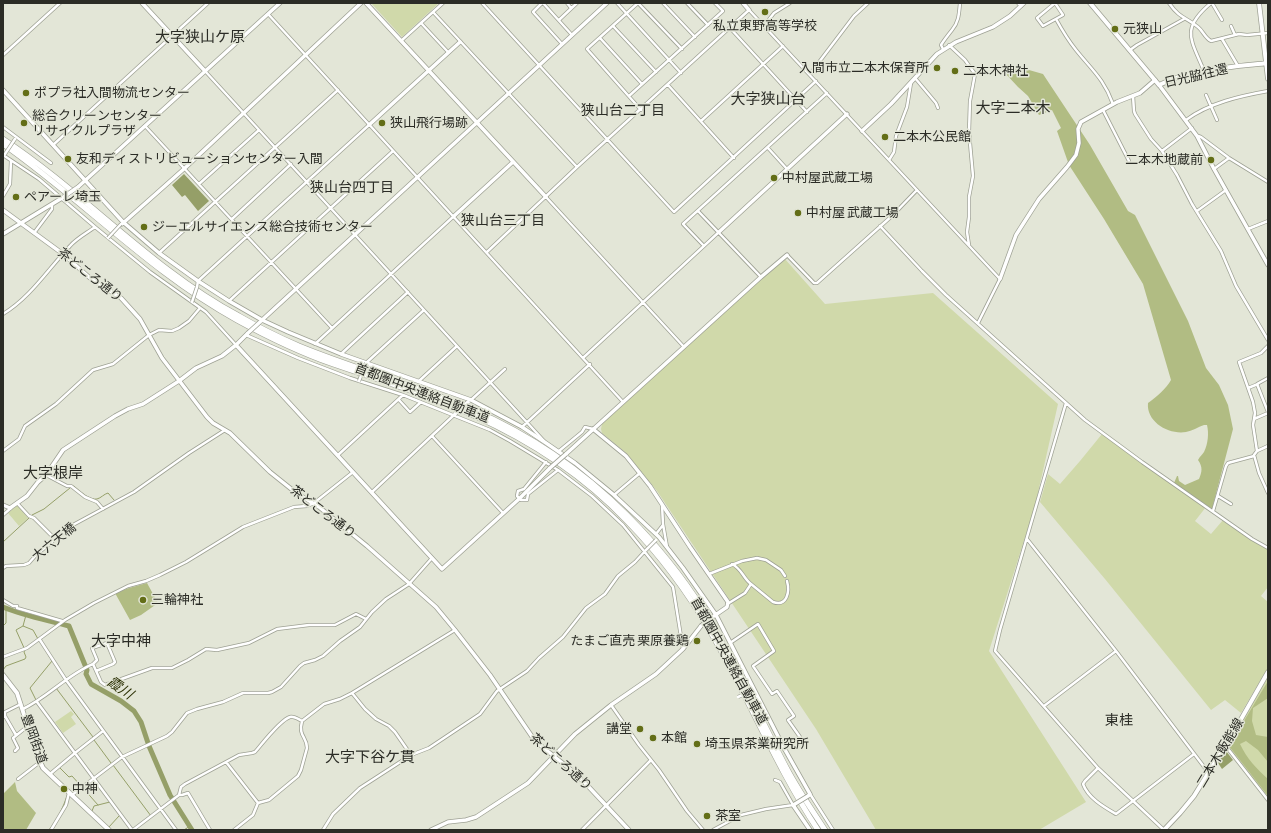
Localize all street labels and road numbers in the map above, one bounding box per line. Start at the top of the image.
street label: 日光脇往還 [1163,61,1229,91]
street label: 茶どころ通り [54,245,126,305]
street label: 首都圏中央連絡自動車道 [352,360,492,426]
street label: 茶どころ通り [287,482,359,542]
street label: 大六天橋 [29,520,79,564]
street label: 首都圏中央連絡自動車道 [688,595,770,727]
street label: 豊岡街道 [18,712,50,766]
street label: 二本木飯能線 [1193,716,1247,790]
street label: 茶どころ通り [527,730,595,794]

